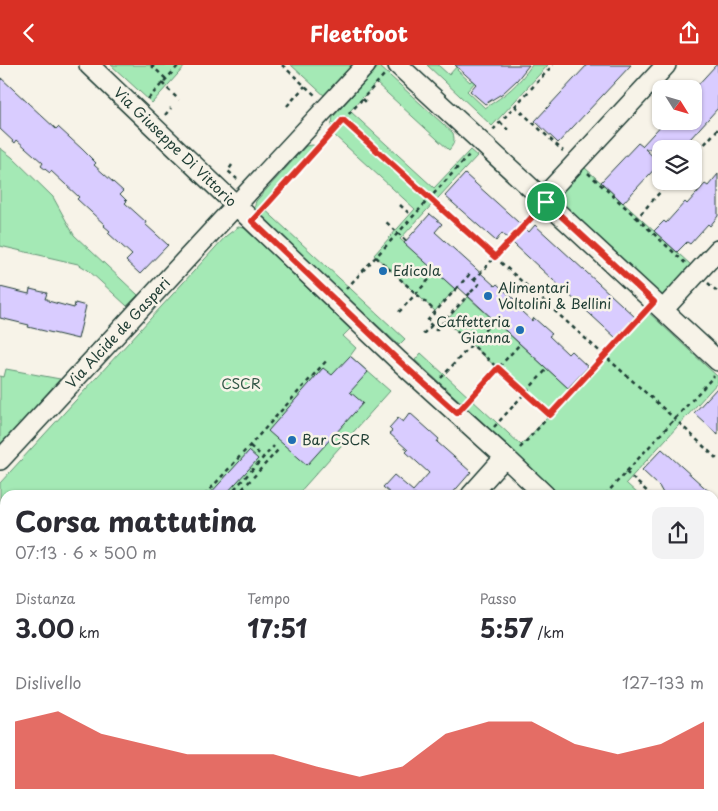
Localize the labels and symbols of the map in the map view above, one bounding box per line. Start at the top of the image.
north arrow [652,80,702,130]
street label: Via Giuseppe Di Vittorio [109,82,242,211]
pin [525,181,567,223]
place label: Edicola [393,260,441,281]
marker: Edicola [377,265,389,277]
street label: Via Alcide de Gasperi [61,272,175,393]
place label: Alimentari Voltolini & Bellini [498,277,611,314]
marker: Alimentari Voltolini & Bellini [482,290,494,302]
place label: Caffetteria Gianna [436,311,510,348]
marker: Caffetteria Gianna [514,324,526,336]
park label: CSCR [221,373,261,394]
place label: Bar CSCR [302,429,370,450]
marker: Bar CSCR [286,434,298,446]

